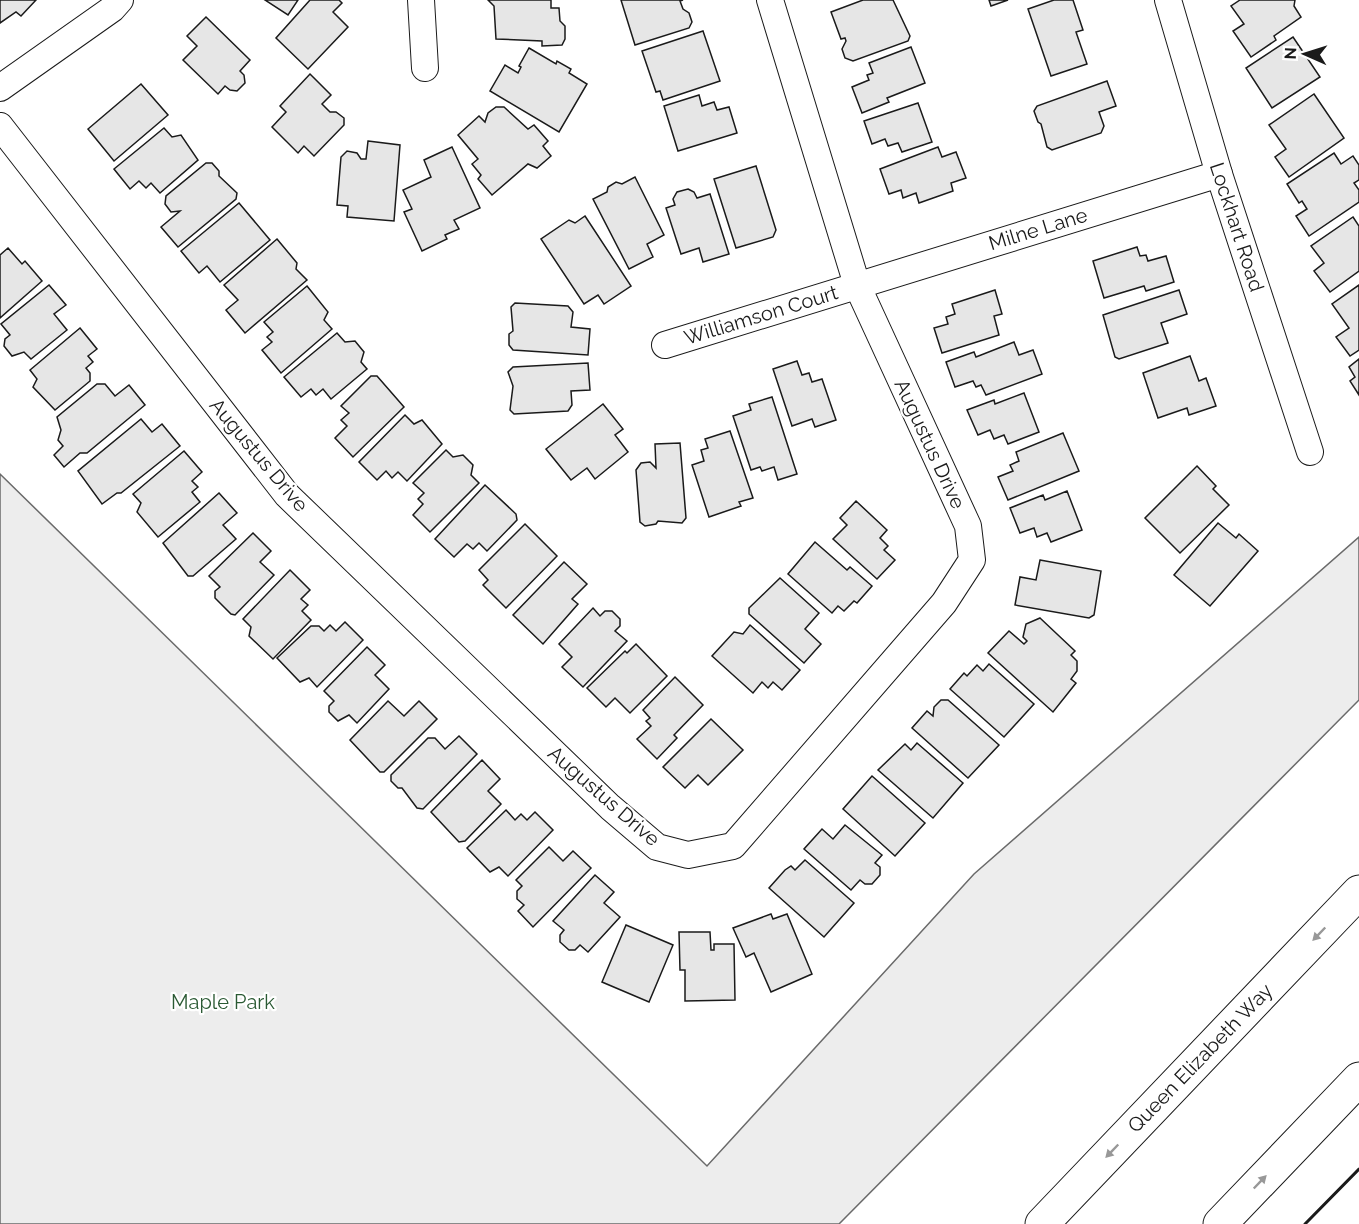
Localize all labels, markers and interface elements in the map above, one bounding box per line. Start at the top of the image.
north arrow [1275,24,1335,84]
text: N [1281,47,1300,60]
street label: Lockhart Road [1205,159,1269,295]
street label: Milne Lane [986,203,1090,255]
street label: Williamson Court [681,280,841,350]
street label: Augustus Drive [890,375,971,513]
street label: Augustus Drive [205,394,313,517]
street label: Augustus Drive [543,741,665,851]
one-way arrow [1312,927,1326,941]
street label: Queen Elizabeth Way [1123,978,1277,1137]
park label: Maple Park [171,990,275,1014]
one-way arrow [1105,1144,1119,1158]
one-way arrow [1253,1175,1267,1189]

